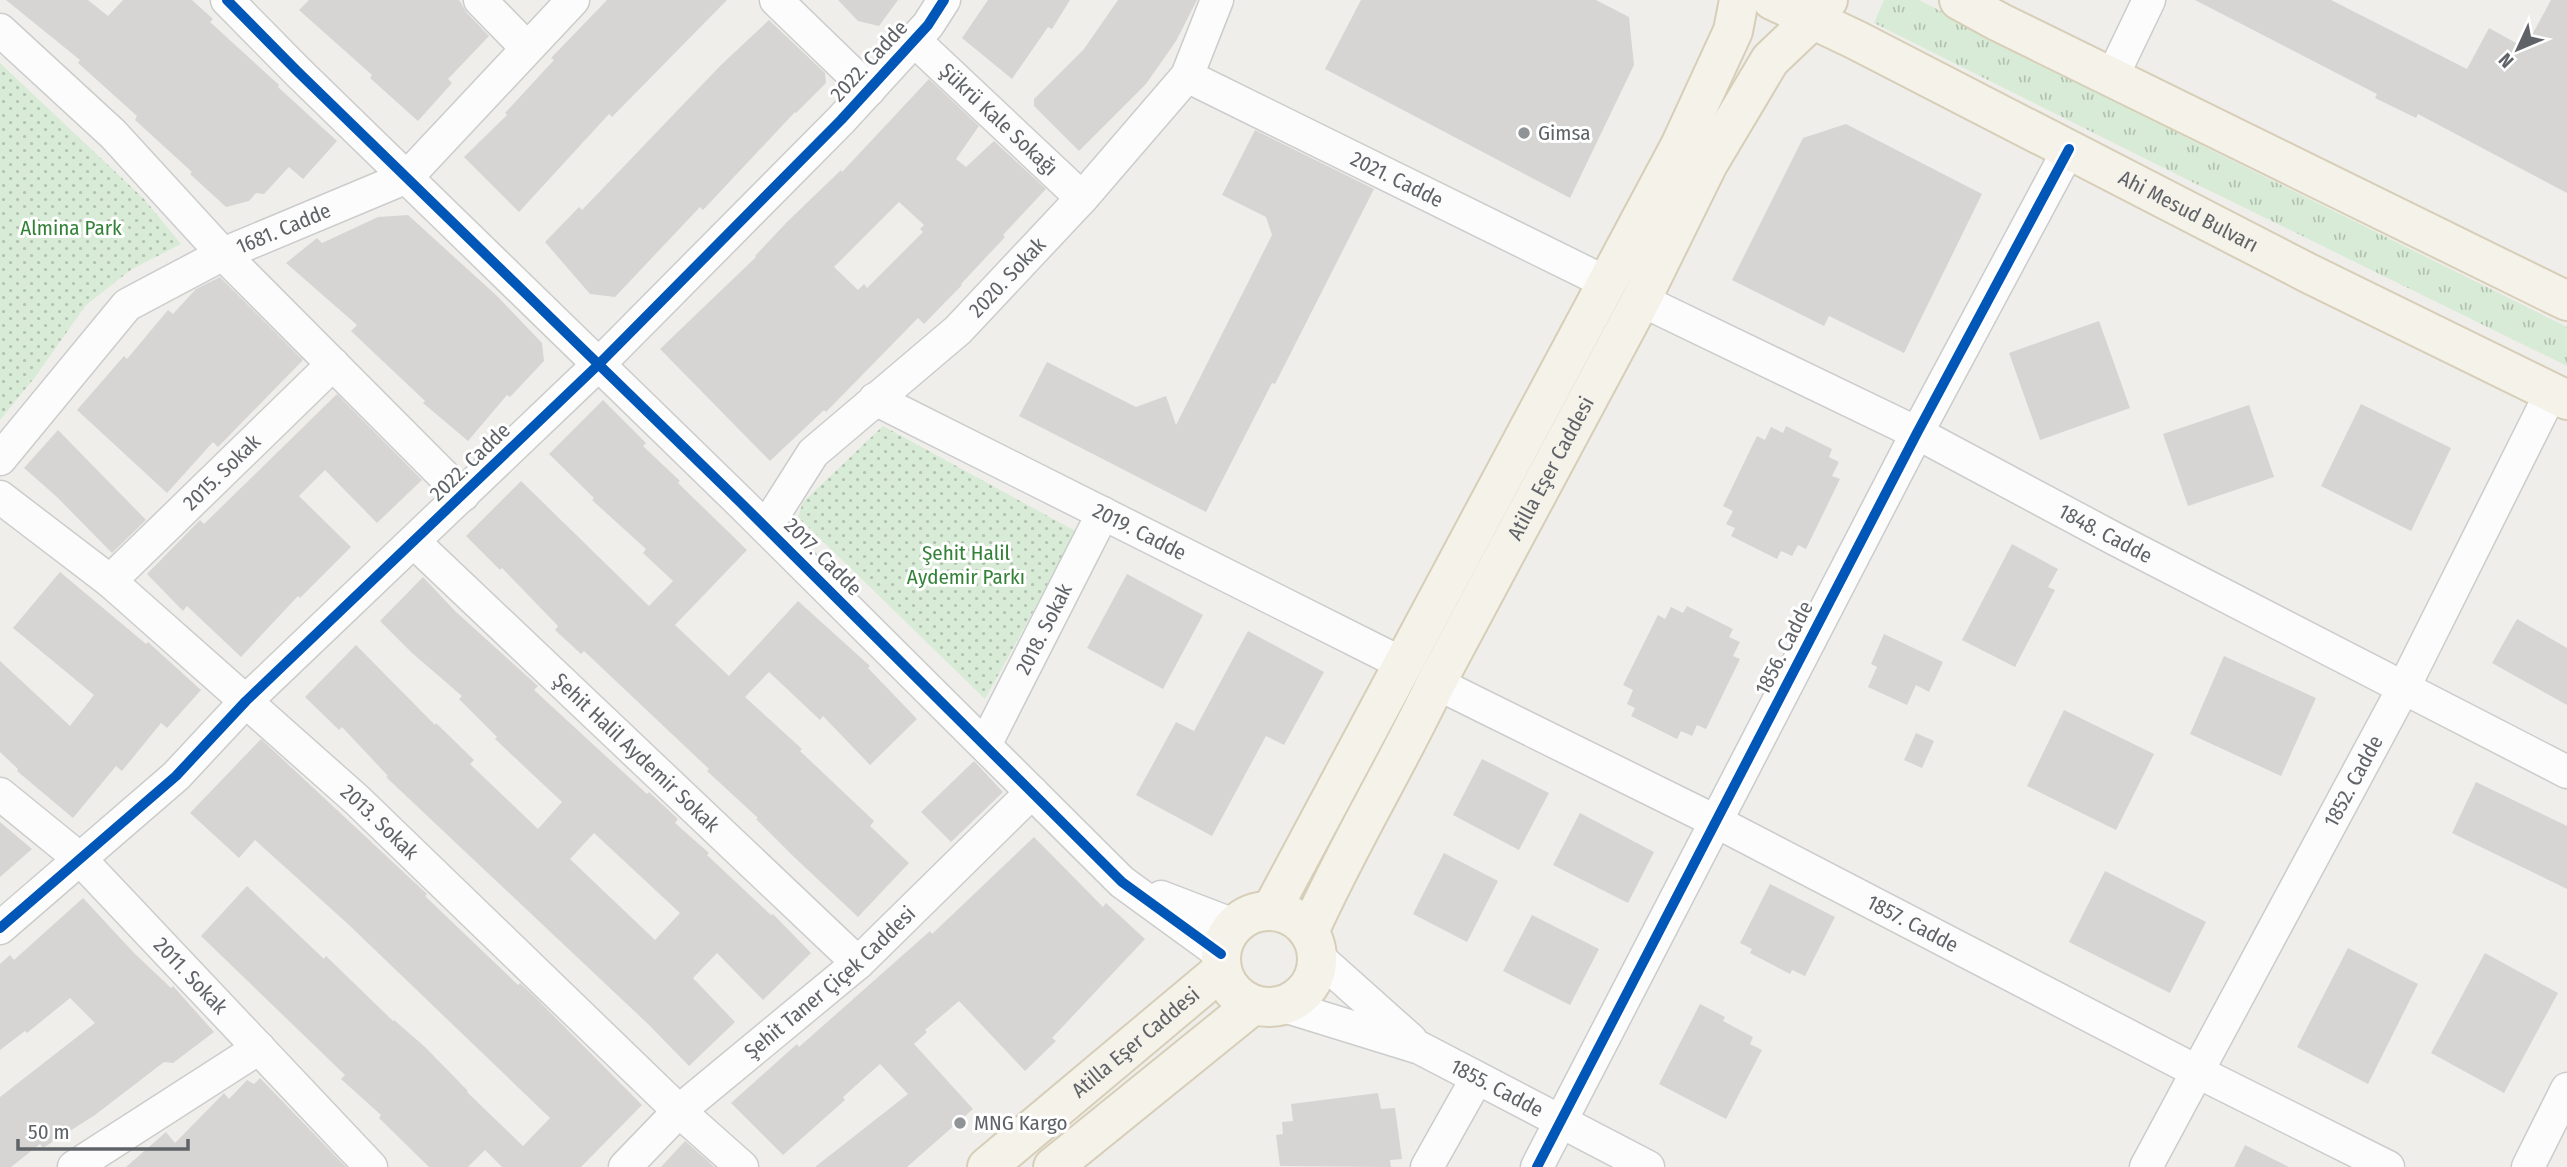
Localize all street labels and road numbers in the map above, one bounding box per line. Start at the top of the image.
street label: 2022. Cadde [825,15,913,107]
street label: Şükrü Kale Sokağı [934,58,1063,181]
street label: 2021. Cadde [1346,146,1448,213]
street label: Ahi Mesud Bulvarı [2114,165,2263,258]
street label: 1681. Cadde [233,197,335,260]
street label: 2020. Sokak [964,232,1051,323]
street label: Atilla Eşer Caddesi [1502,392,1600,544]
street label: 2022. Cadde [424,417,516,507]
street label: 2015. Sokak [178,429,266,516]
street label: 2019. Cadde [1089,497,1191,566]
street label: 1848. Cadde [2054,498,2157,569]
street label: 2017. Cadde [779,513,867,601]
street label: 2018. Sokak [1010,579,1078,679]
street label: 1856. Cadde [1749,597,1819,699]
street label: Şehit Halil Aydemir Sokak [547,667,725,838]
street label: 1852. Cadde [2318,731,2389,832]
street label: 2013. Sokak [335,779,424,865]
street label: 1857. Cadde [1863,889,1963,958]
street label: Şehit Taner Çiçek Caddesi [739,901,921,1065]
street label: 2011. Sokak [148,932,233,1020]
street label: Atilla Eşer Caddesi [1066,981,1205,1103]
street label: 1855. Cadde [1446,1053,1548,1123]

